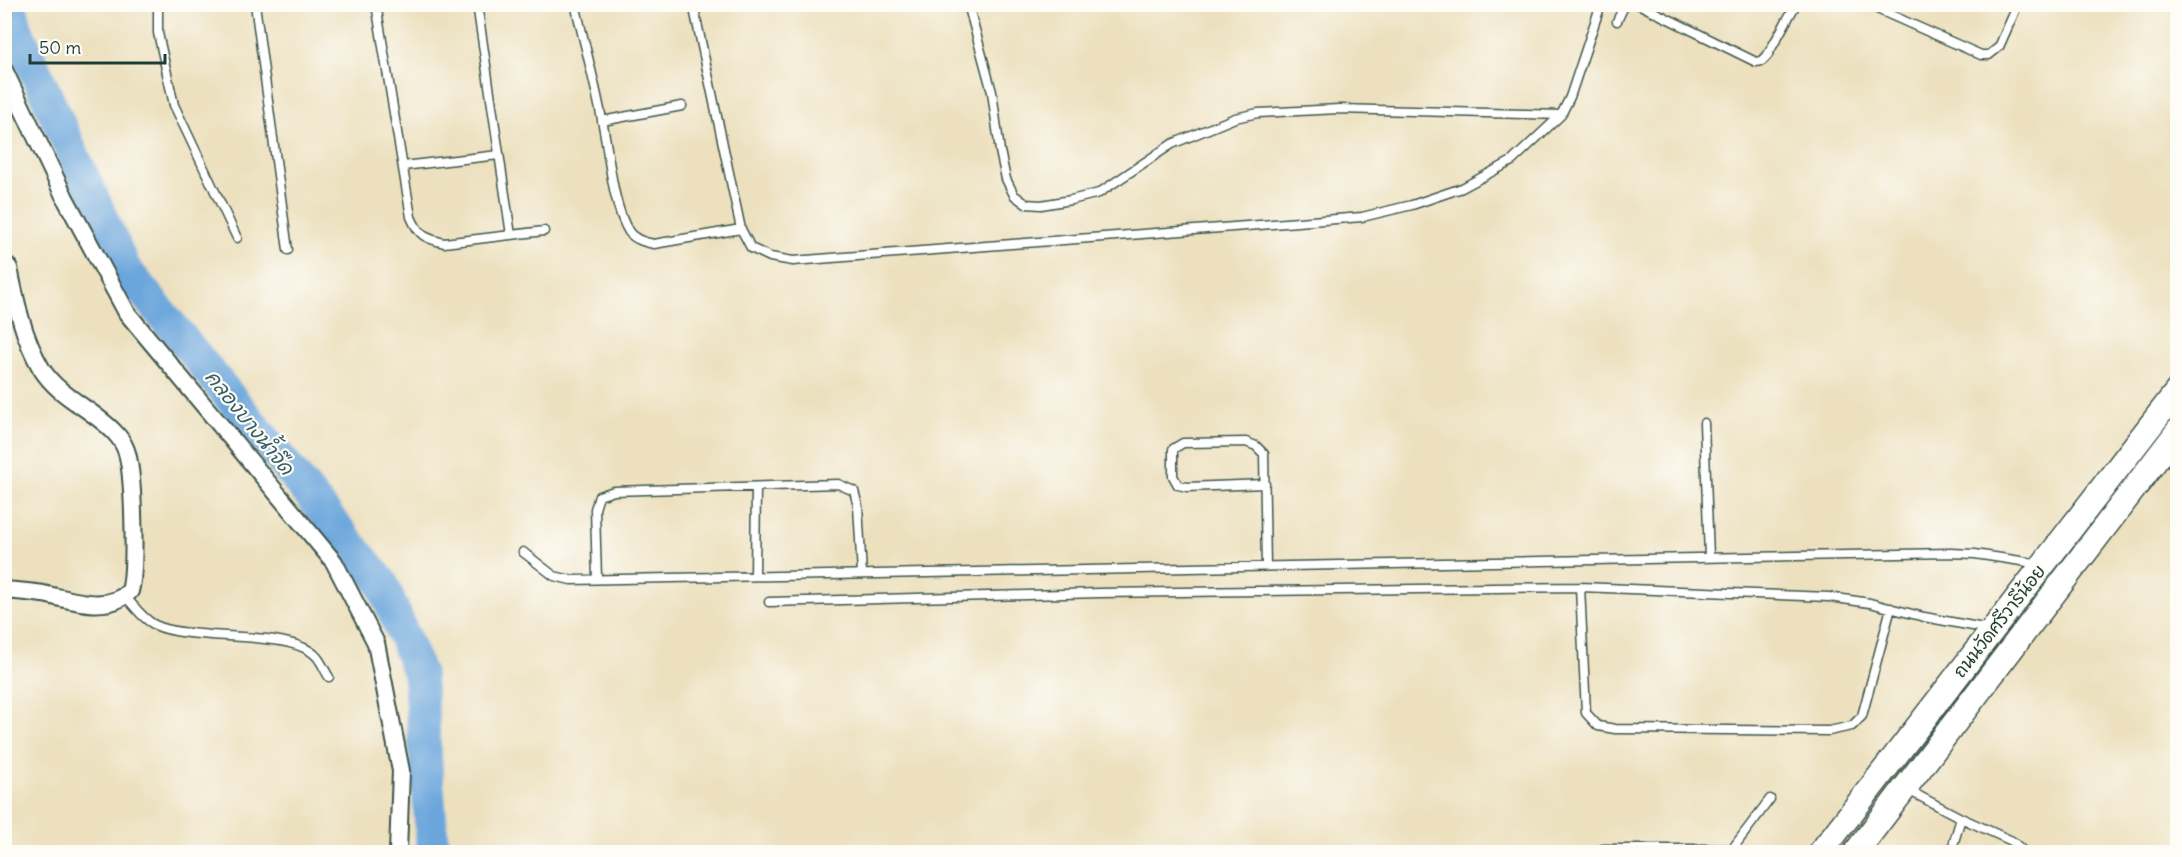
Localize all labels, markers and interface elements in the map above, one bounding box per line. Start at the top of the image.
scale bar [30,27,165,65]
text: 50 m [39,36,81,59]
water label: คลองบางน้ำจืด [200,362,304,480]
street label: ถนนวัดศรีวารีน้อย [1948,560,2050,682]

